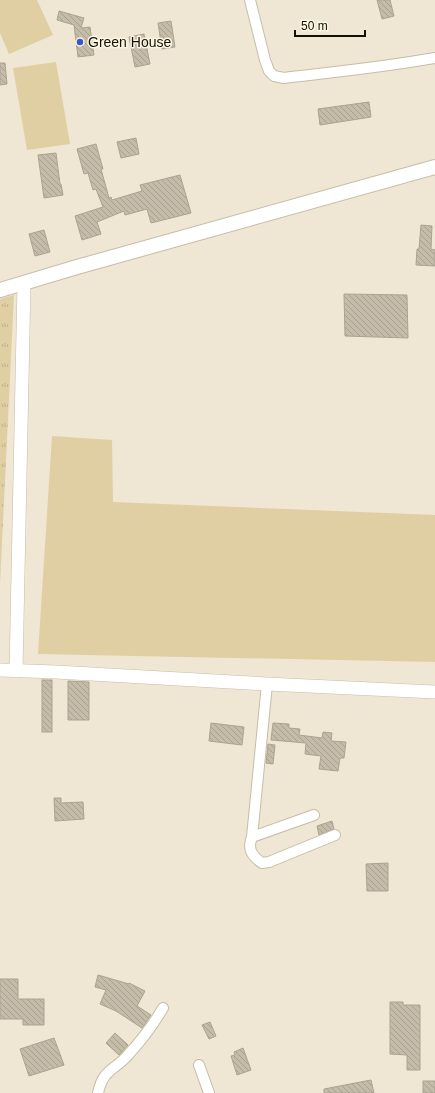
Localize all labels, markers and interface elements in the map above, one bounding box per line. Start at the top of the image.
scale bar [295,12,365,38]
text: 50 m [301,19,328,33]
place label: Green House [88,34,171,50]
marker: Green House [75,37,85,47]

